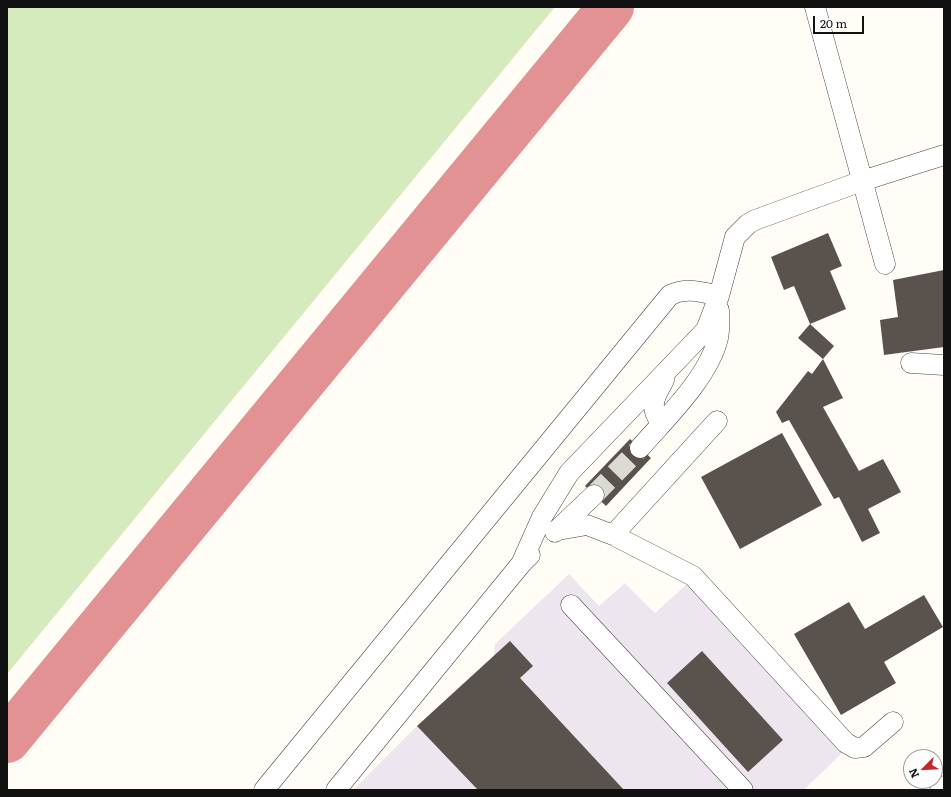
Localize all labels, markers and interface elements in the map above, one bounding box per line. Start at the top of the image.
scale bar [815,8,866,34]
text: 20 m [820,14,847,32]
north arrow [903,749,943,789]
text: N [904,766,922,781]

